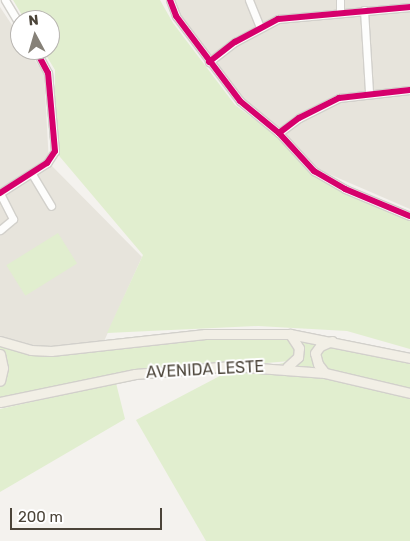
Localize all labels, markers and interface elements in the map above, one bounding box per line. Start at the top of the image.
north arrow [10,10,60,60]
text: N [28,12,39,30]
street label: AVENIDA LESTE [145,357,265,383]
scale bar [12,498,165,530]
text: 200 m [18,508,63,526]

